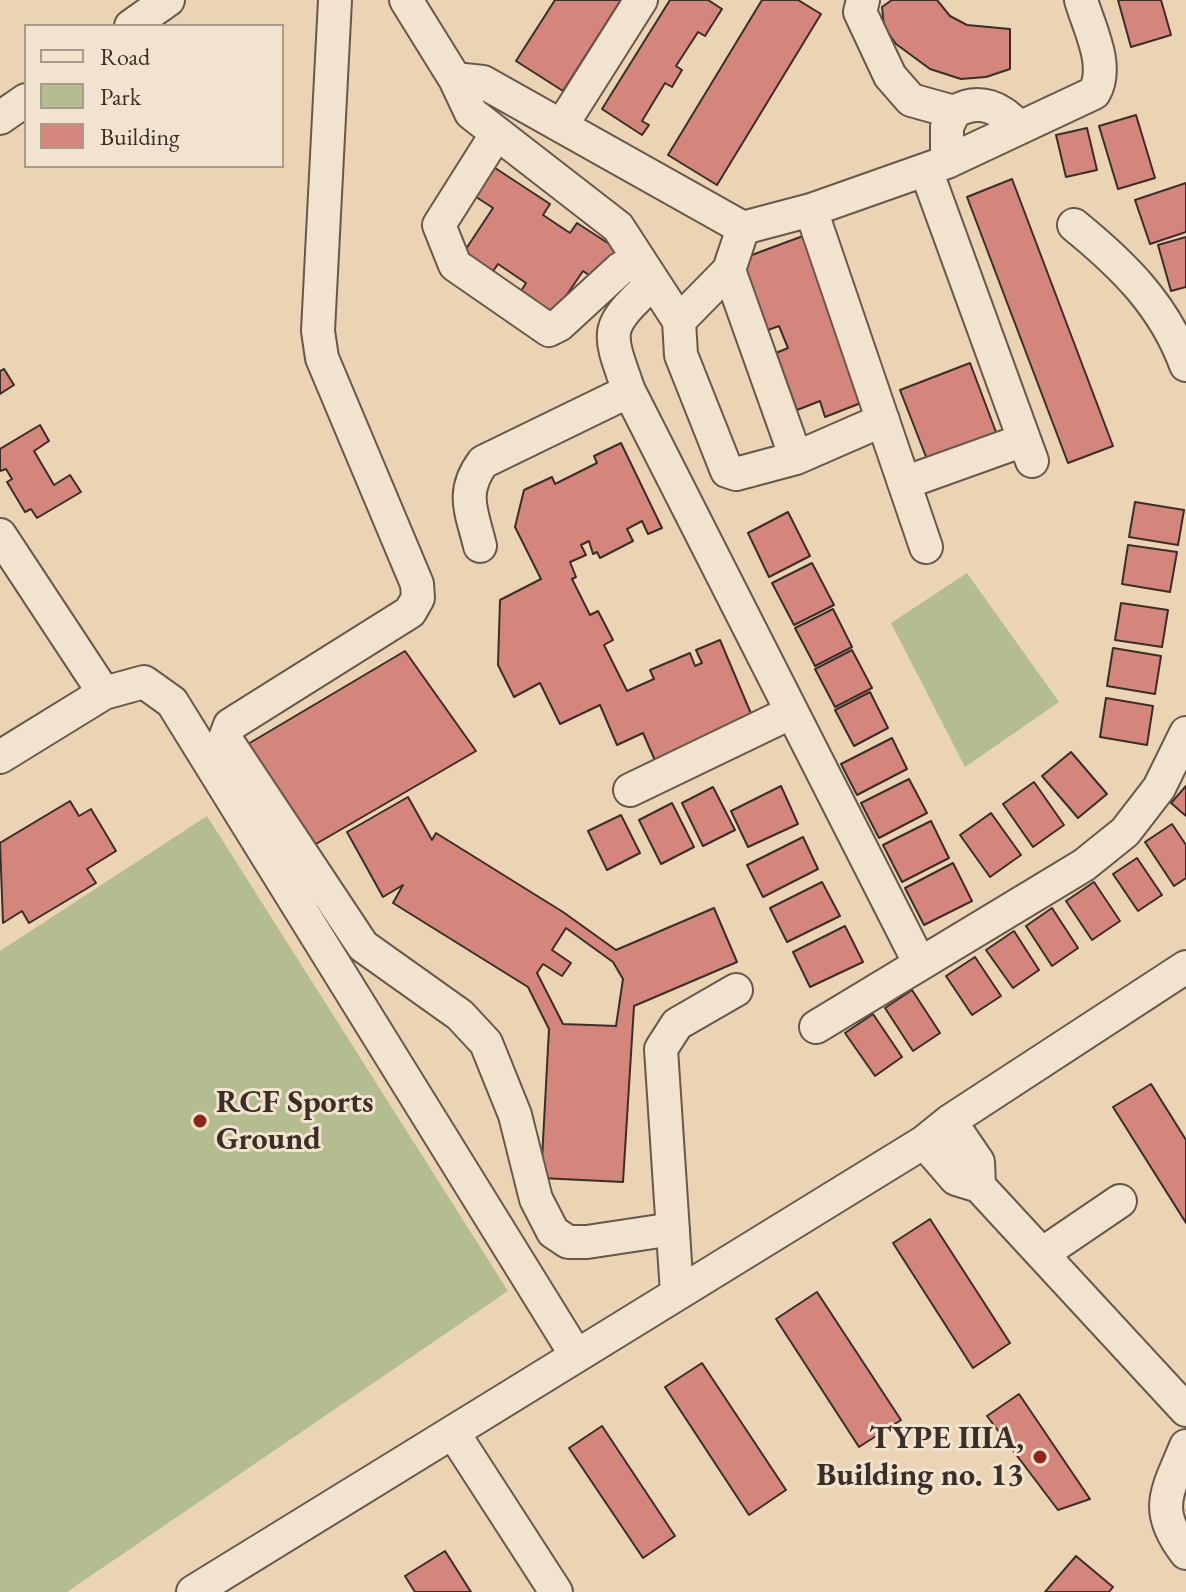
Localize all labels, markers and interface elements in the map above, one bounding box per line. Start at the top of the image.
legend [24,24,284,168]
text: Road [100,41,150,72]
text: Park [100,81,141,112]
text: Building [100,121,180,152]
place label: RCF Sports Ground [216,1084,373,1159]
marker: RCF Sports Ground [191,1112,209,1130]
place label: TYPE IIIA, Building no. 13 [816,1420,1024,1495]
marker: TYPE IIIA, Building no. 13 [1031,1448,1049,1466]

